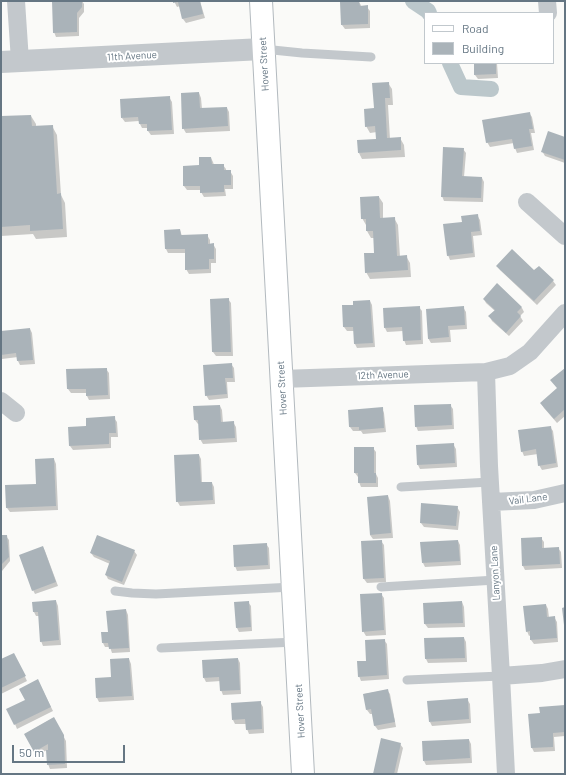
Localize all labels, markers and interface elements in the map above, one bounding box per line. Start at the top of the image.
legend [424,12,554,64]
text: Road [462,21,489,35]
street label: Hover Street [257,36,271,92]
text: Building [462,41,504,55]
street label: 11th Avenue [107,49,157,63]
street label: Hover Street [275,360,289,416]
street label: 12th Avenue [357,368,409,382]
street label: Vail Lane [508,491,548,507]
street label: Lanyon Lane [488,545,502,601]
street label: Hover Street [293,683,307,739]
scale bar [14,737,127,763]
text: 50 m [19,745,44,759]

